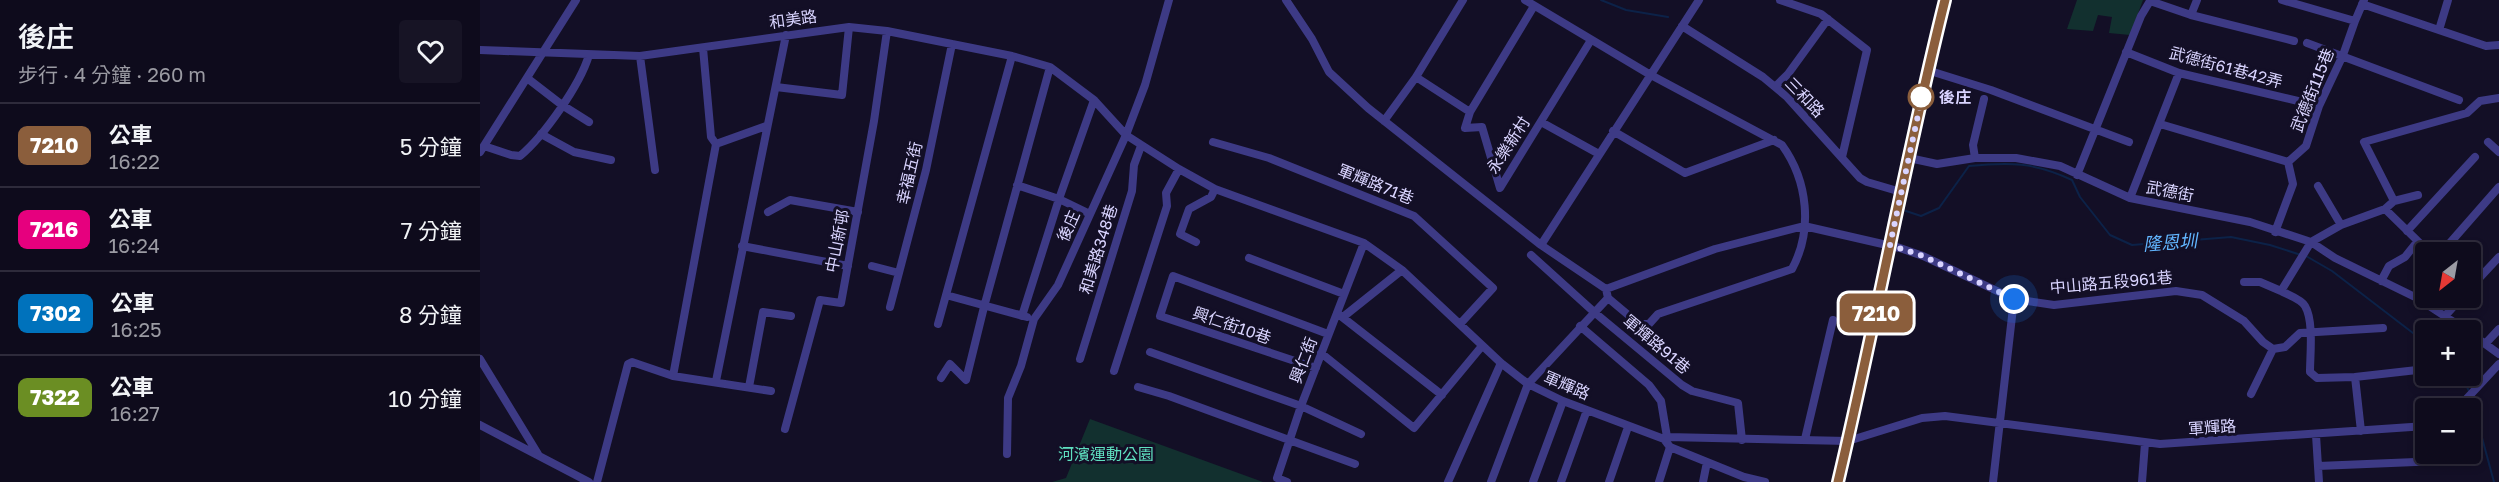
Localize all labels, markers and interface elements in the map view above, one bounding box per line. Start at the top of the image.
street label: 和美路 [768,6,818,32]
text: 後庄 [18,20,74,53]
button: heart [399,20,462,83]
street label: 武德街61巷42弄 [2167,42,2285,92]
street label: 武德街115巷 [2286,45,2338,135]
text: 步行 · 4 分鐘 · 260 m [18,62,206,86]
street label: 三和路 [1781,73,1829,121]
marker: 後庄 [1908,84,1934,110]
place label: 後庄 [1939,87,1971,107]
street label: 永樂新村 [1482,113,1534,177]
text: 公車 [109,121,153,148]
text: 7210 [30,132,79,158]
text: 5 分鐘 [400,133,462,160]
street label: 幸福五街 [892,140,926,206]
text: 16:22 [109,149,160,173]
street label: 軍輝路71巷 [1335,160,1417,208]
street label: 武德街 [2145,177,2195,205]
street label: 和美路348巷 [1075,202,1121,296]
text: 公車 [108,205,152,232]
street label: 後庄 [1052,207,1084,245]
street label: 中山新邨 [821,208,853,274]
text: 7216 [30,216,78,242]
text: 7 分鐘 [401,217,462,244]
water label: 隆恩圳 [2142,229,2201,255]
text: 16:24 [108,233,160,257]
north arrow [2415,242,2481,308]
map controls [2415,242,2481,464]
street label: 中山路五段961巷 [2049,267,2173,297]
your location [1999,284,2029,314]
text: 公車 [111,289,155,316]
line badge: 7210 [1834,294,1918,332]
text: 7302 [30,300,81,326]
text: 7210 [1852,300,1900,326]
text: 8 分鐘 [399,301,462,328]
street label: 興仁街10巷 [1190,302,1274,348]
street label: 軍輝路91巷 [1619,310,1695,378]
text: 16:25 [111,317,162,341]
button: + [2415,320,2481,386]
street label: 興仁街 [1285,334,1321,386]
street label: 軍輝路 [1541,366,1593,404]
text: 公車 [110,373,154,400]
text: 7322 [30,384,80,410]
text: 10 分鐘 [388,385,462,412]
button: − [2415,398,2481,464]
text: 16:27 [110,401,160,425]
street label: 軍輝路 [2187,415,2237,439]
park label: 河濱運動公園 [1058,444,1154,464]

